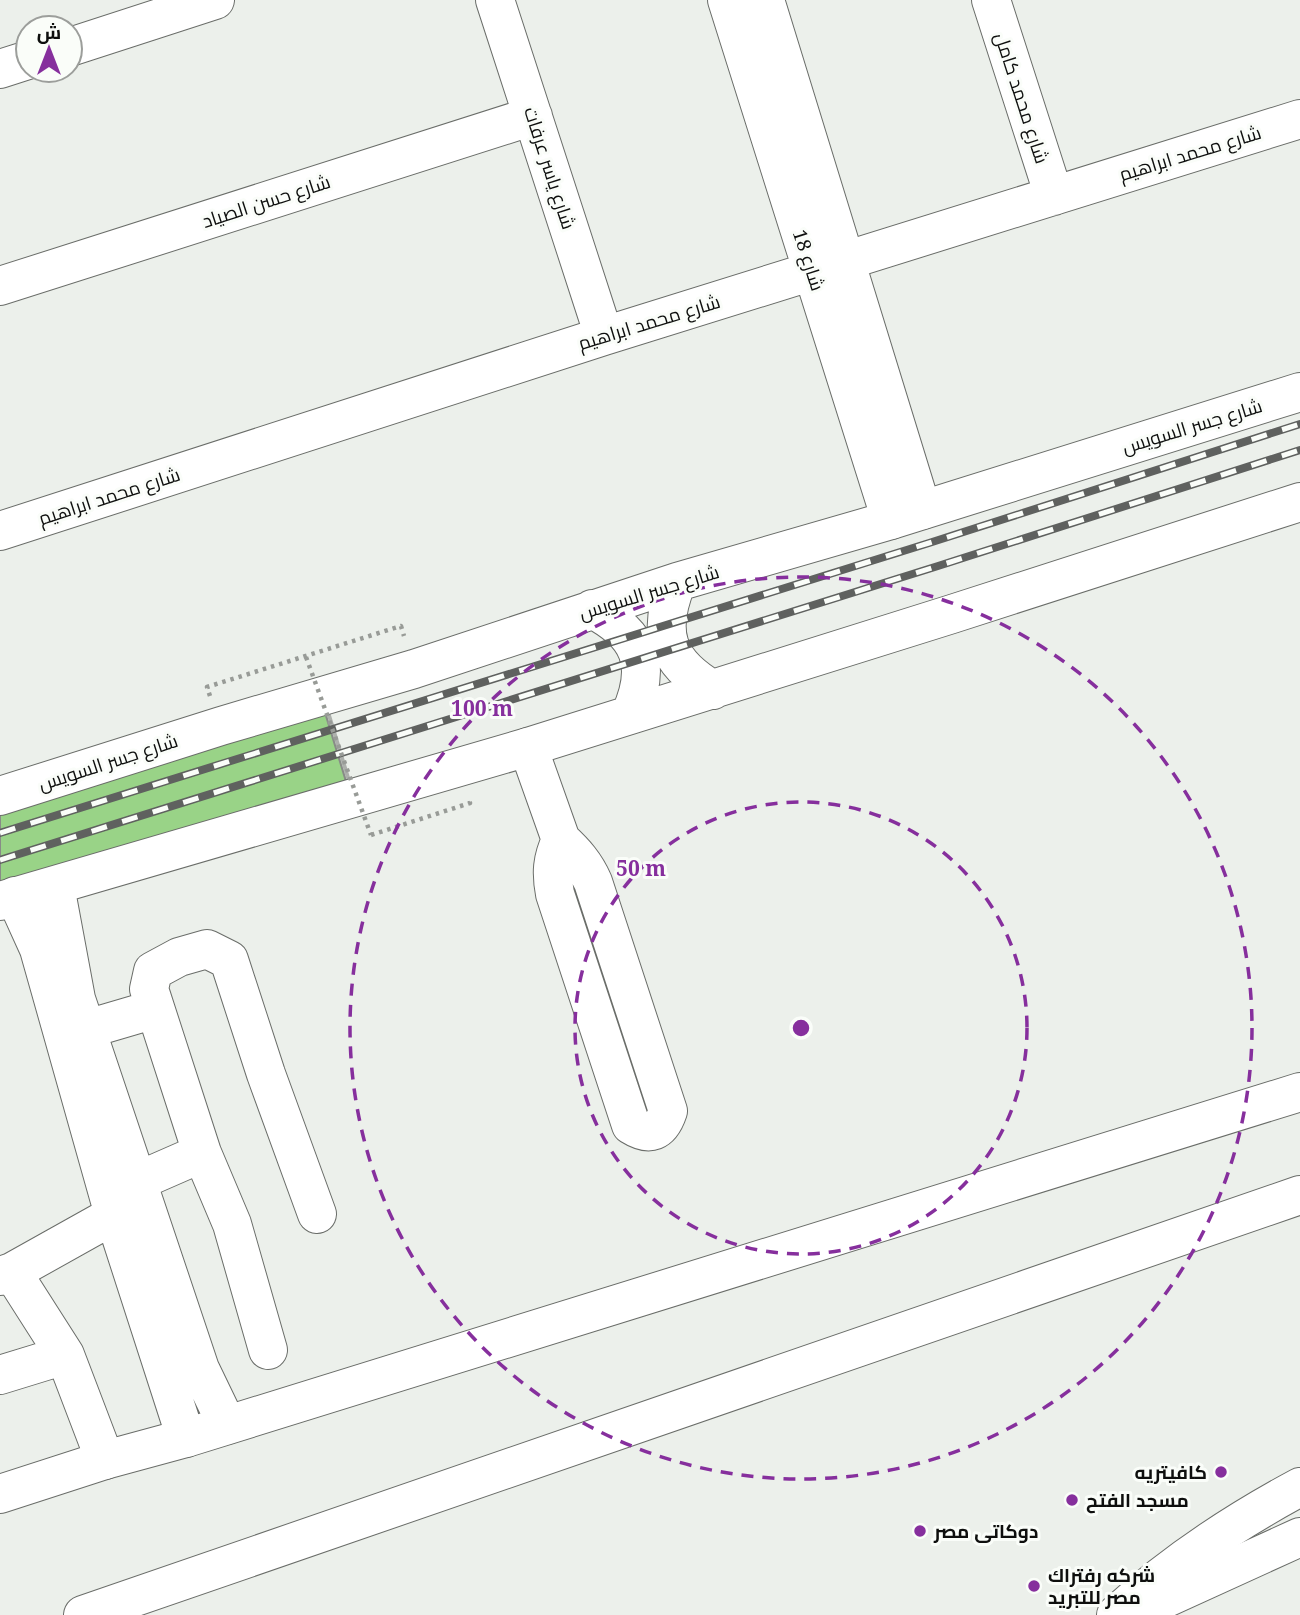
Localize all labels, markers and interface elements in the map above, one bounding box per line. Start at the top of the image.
north arrow [14,14,84,84]
text: ش [37,19,61,45]
street label: شارع محمد كامل [988,29,1055,167]
street label: شارع ياسر عرفات [517,103,582,233]
street label: شارع محمد ابراهيم [1116,119,1265,188]
street label: شارع حسن الصياد [199,168,334,235]
street label: شارع 18 [786,226,831,294]
street label: شارع محمد ابراهيم [575,288,724,357]
street label: شارع جسر السويس [1119,392,1266,461]
street label: شارع محمد ابراهيم [35,461,183,532]
street label: شارع جسر السويس [576,558,723,627]
text: 100 m [451,694,513,722]
street label: شارع جسر السويس [35,727,181,798]
text: 50 m [616,854,666,882]
centre of rings [789,1016,813,1040]
place label: كافيتريه [1134,1459,1207,1485]
marker: كافيتريه [1213,1464,1229,1480]
place label: مسجد الفتح [1086,1487,1189,1514]
marker: مسجد الفتح [1064,1492,1080,1508]
place label: دوكاتى مصر [933,1518,1038,1544]
marker: دوكاتى مصر [912,1523,928,1539]
place label: شركه رفتراك مصر للتبريد [1048,1562,1155,1610]
marker: شركه رفتراك مصر للتبريد [1026,1578,1042,1594]

